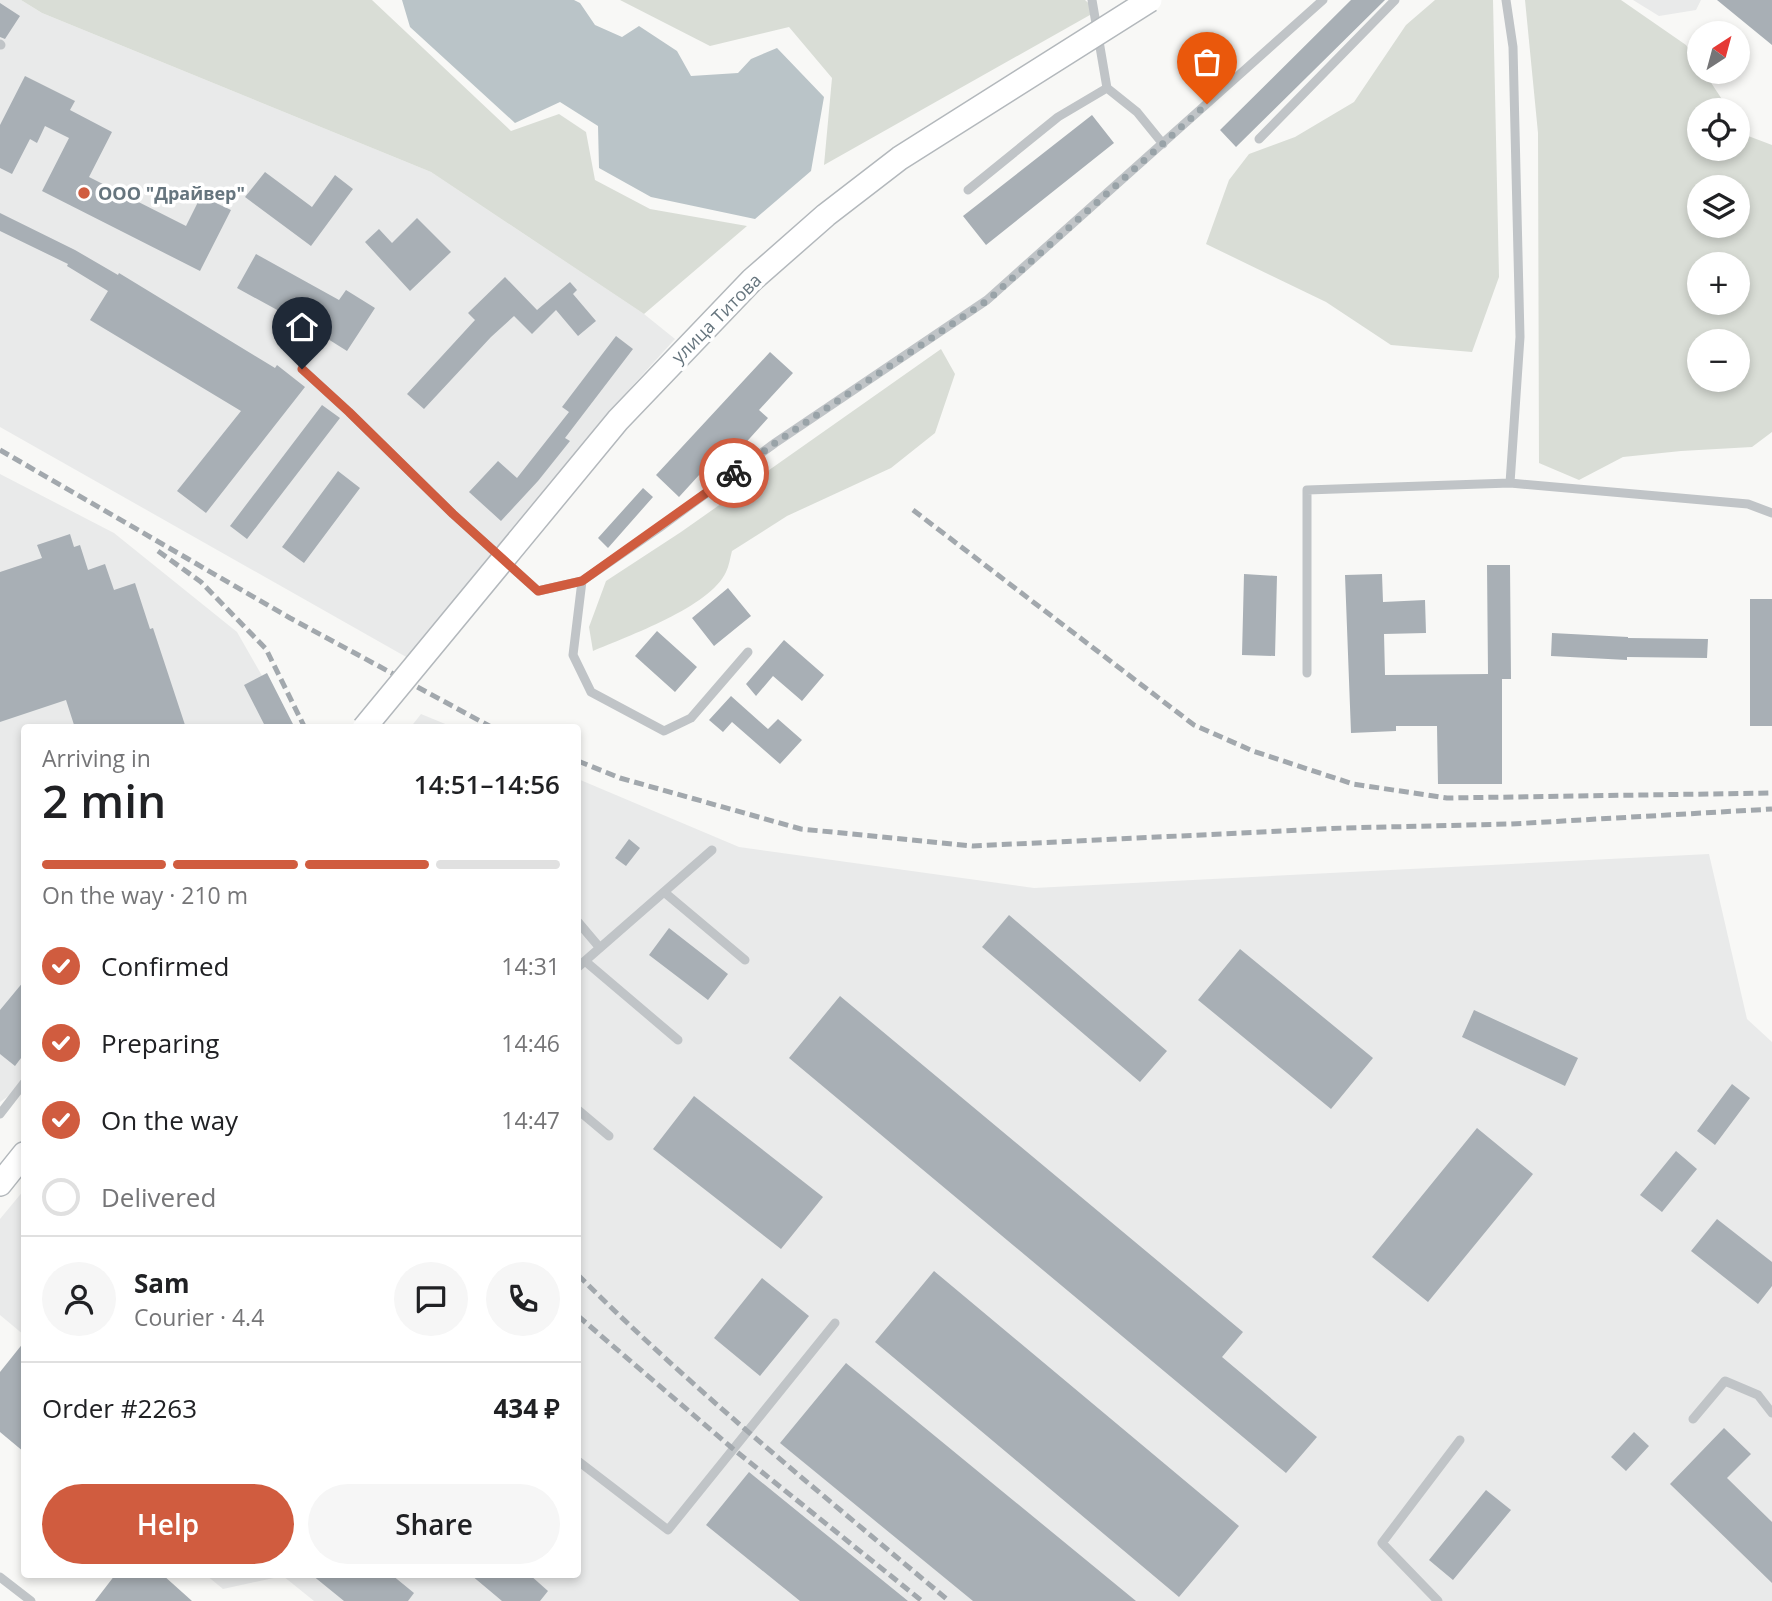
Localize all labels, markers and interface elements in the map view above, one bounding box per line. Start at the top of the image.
north arrow [1687,21,1750,84]
map controls [1687,21,1750,392]
pin [1177,32,1237,104]
icon: bag [1188,43,1226,81]
button: locate [1687,98,1750,161]
button: layers [1687,175,1750,238]
place label: ООО "Драйвер" [98,181,245,205]
marker: ООО "Драйвер" [76,185,92,201]
button: + [1687,252,1750,315]
street label: улица Титова [666,268,766,368]
pin [272,297,332,369]
icon: home [283,308,321,346]
button: − [1687,329,1750,392]
courier [699,438,769,508]
icon: bike [715,454,753,492]
text: Arriving in [42,742,151,774]
text: 14:51–14:56 [414,766,560,802]
text: 2 min [42,769,166,831]
text: On the way · 210 m [42,879,248,911]
icon: check [42,947,80,985]
text: Confirmed [101,948,229,984]
text: 14:31 [501,950,560,982]
icon: check [42,1024,80,1062]
text: Preparing [101,1025,219,1061]
text: 14:46 [501,1027,560,1059]
icon: check [42,1101,80,1139]
text: On the way [101,1102,238,1138]
text: 14:47 [501,1104,560,1136]
text: Delivered [101,1179,216,1215]
button: person [42,1262,116,1336]
button: chat [394,1262,468,1336]
button: phone [486,1262,560,1336]
text: Sam [134,1265,190,1301]
text: Courier · 4.4 [134,1301,264,1333]
text: Order #2263 [42,1390,197,1426]
text: 434 ₽ [494,1390,560,1426]
button: Help [42,1484,294,1564]
button: Share [308,1484,560,1564]

